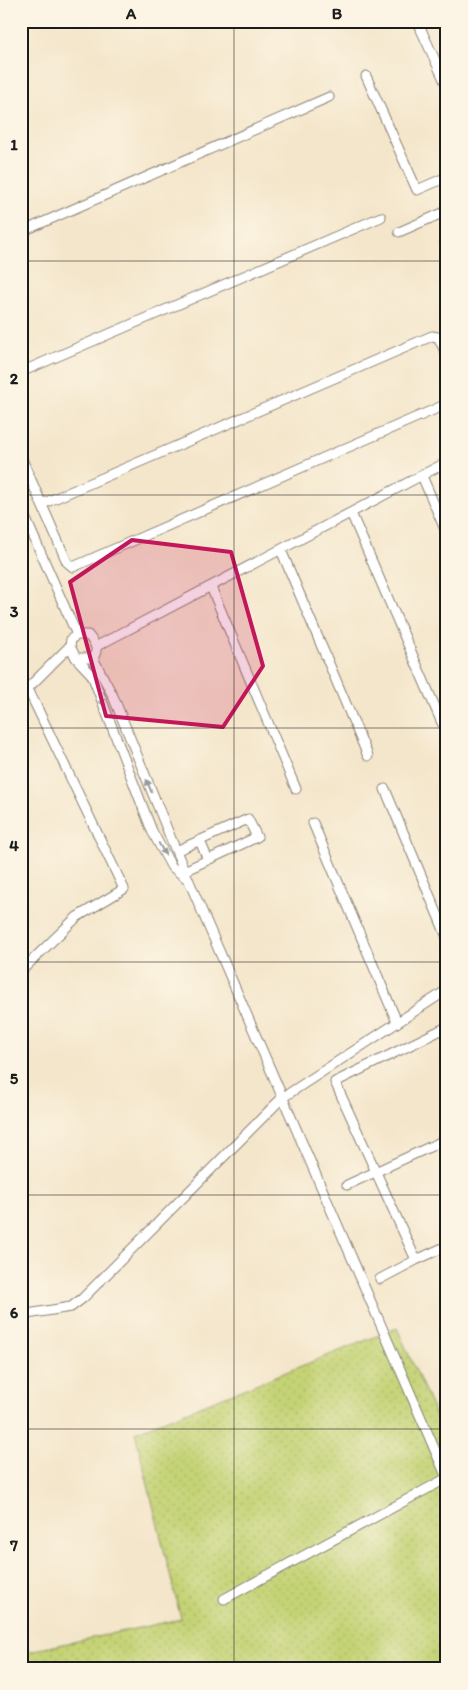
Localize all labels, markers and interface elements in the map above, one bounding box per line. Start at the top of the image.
text: A [125,4,137,23]
text: B [332,4,343,23]
text: 1 [10,135,18,154]
text: 2 [10,369,19,388]
text: 3 [10,602,19,621]
one-way arrow [97,692,105,707]
one-way arrow [145,779,153,793]
text: 4 [9,836,19,855]
one-way arrow [158,842,166,857]
text: 5 [10,1069,19,1088]
text: 6 [10,1303,19,1322]
text: 7 [9,1536,18,1555]

